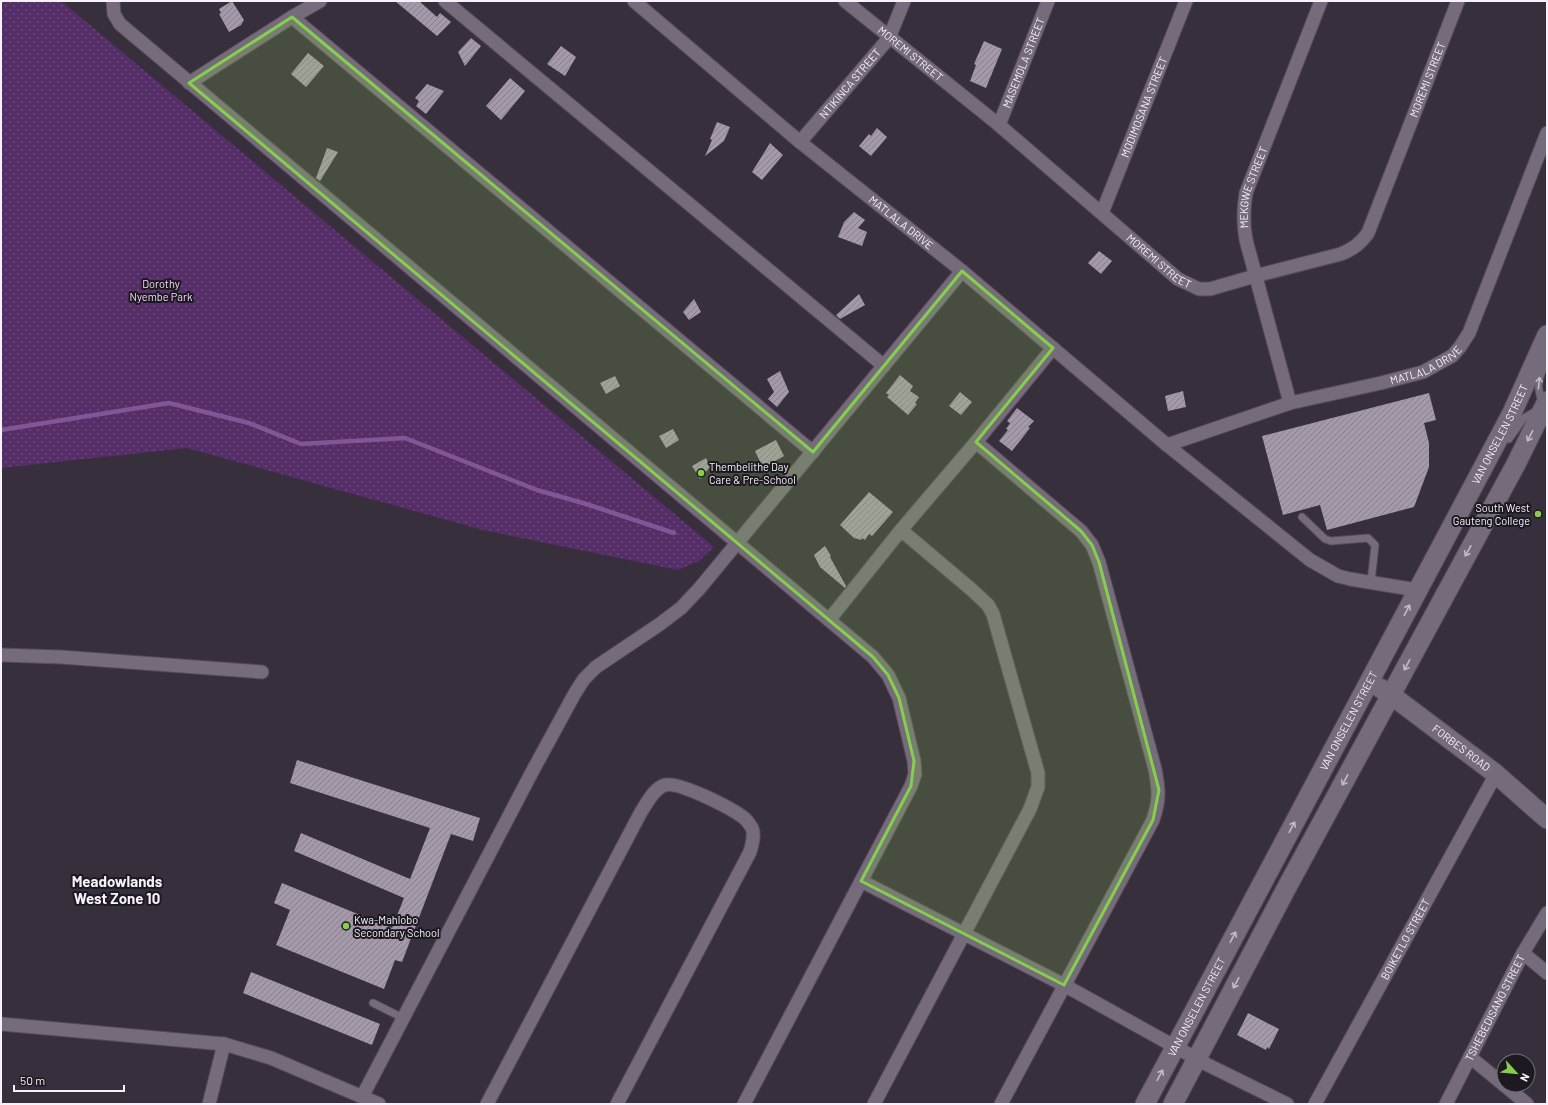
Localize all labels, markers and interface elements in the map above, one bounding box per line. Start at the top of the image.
street label: MASEMOLA STREET [999,15,1047,110]
street label: MOREMI STREET [876,23,946,83]
street label: MOREMI STREET [1407,40,1448,119]
street label: NTIKINCA STREET [816,46,883,121]
street label: MODIMOSANA STREET [1118,55,1169,159]
street label: MEKGWE STREET [1237,144,1270,229]
street label: MATLALA DRIVE [867,193,936,252]
street label: MOREMI STREET [1124,231,1194,290]
park label: Dorothy Nyembe Park [130,277,193,303]
street label: MATLALA DRIVE [1389,342,1464,386]
one-way arrow [1536,377,1543,390]
street label: VAN ONSELEN STREET [1468,382,1530,486]
one-way arrow [1526,430,1533,442]
place label: Thembelithe Day Care & Pre-School [709,460,796,486]
marker: Thembelithe Day Care & Pre-School [696,468,706,478]
place label: South West Gauteng College [1453,501,1530,527]
marker: South West Gauteng College [1533,509,1543,519]
one-way arrow [1464,545,1472,557]
one-way arrow [1404,604,1411,616]
one-way arrow [1402,659,1410,671]
street label: VAN ONSELEN STREET [1316,669,1380,772]
street label: FORBES ROAD [1430,722,1493,774]
one-way arrow [1341,773,1348,785]
one-way arrow [1289,821,1296,833]
district label: Meadowlands West Zone 10 [72,872,163,907]
street label: BOIKETLO STREET [1378,896,1432,982]
place label: Kwa-Mahlobo Secondary School [354,913,440,939]
marker: Kwa-Mahlobo Secondary School [341,921,351,931]
one-way arrow [1230,931,1237,943]
street label: TSHEBEDISANO STREET [1462,952,1527,1063]
street label: VAN ONSELEN STREET [1164,955,1228,1058]
one-way arrow [1232,977,1239,989]
north arrow [1496,1053,1536,1093]
scale bar [14,1067,124,1093]
one-way arrow [1157,1069,1164,1081]
text: N [1518,1072,1533,1084]
text: 50 m [20,1073,45,1087]

